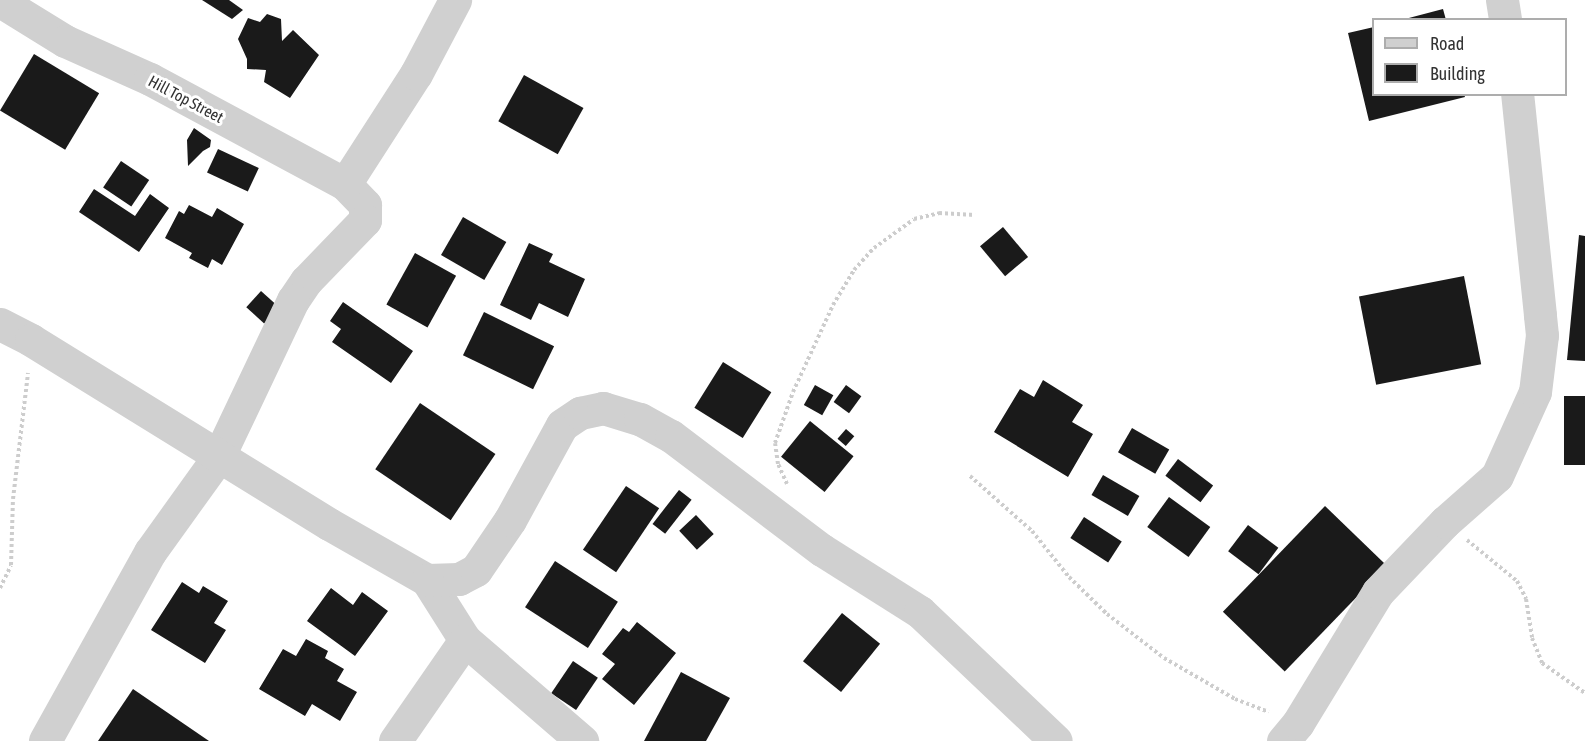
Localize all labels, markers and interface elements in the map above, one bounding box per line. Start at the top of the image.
legend [1372,18,1567,96]
text: Road [1430,33,1464,54]
text: Building [1430,63,1485,84]
street label: Hill Top Street [145,71,227,127]

